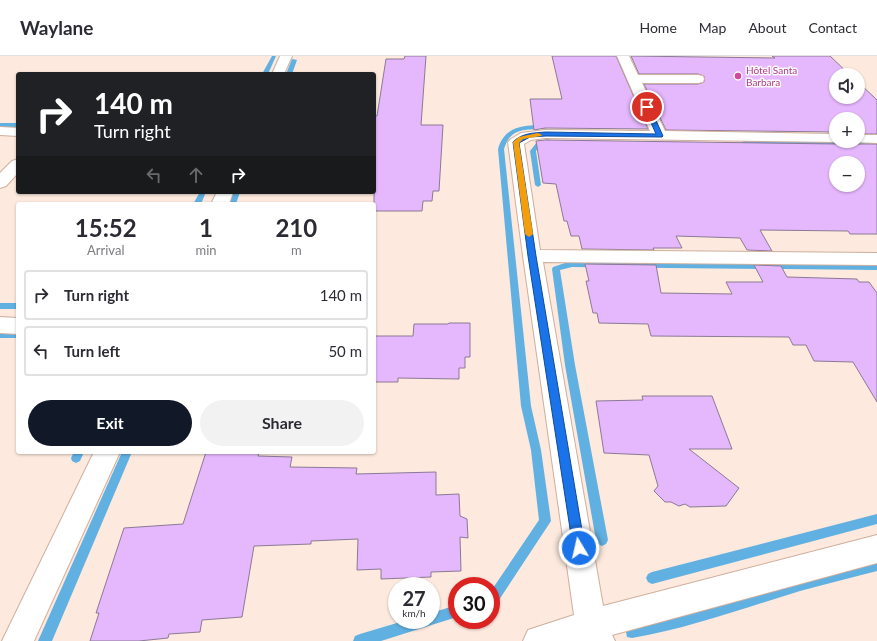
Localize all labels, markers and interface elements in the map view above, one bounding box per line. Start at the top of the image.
text: Waylane [20,16,93,39]
text: Home [639,19,677,36]
text: Map [699,19,726,36]
text: About [748,19,786,36]
text: Contact [808,19,857,36]
place label: Hôtel Santa Barbara [746,64,797,88]
map controls [829,68,865,192]
button: sound [829,68,865,104]
marker: Hôtel Santa Barbara [733,71,743,81]
text: 140 m [94,86,173,120]
icon: right [28,88,80,140]
pin [630,90,664,124]
icon: arrive [636,96,658,118]
button: + [829,112,865,148]
text: Turn right [94,120,171,142]
button: − [829,156,865,192]
icon: left [143,164,165,186]
icon: ahead [185,164,207,186]
icon: right [227,164,249,186]
text: 15:52 [75,213,137,242]
text: 1 [199,213,213,242]
text: 210 [275,213,317,242]
text: Arrival [87,242,124,258]
text: min [196,242,217,258]
text: m [291,242,302,258]
icon: right [30,284,52,306]
text: Turn right [64,286,129,304]
text: 140 m [320,286,362,304]
icon: left [30,340,52,362]
text: Turn left [64,342,120,360]
text: 50 m [328,342,362,360]
button: Exit [28,400,192,446]
button: Share [200,400,364,446]
position arrow [558,527,600,569]
speed limit sign: 30 [448,577,500,629]
text: 27 [402,586,426,610]
text: km/h [402,607,426,619]

